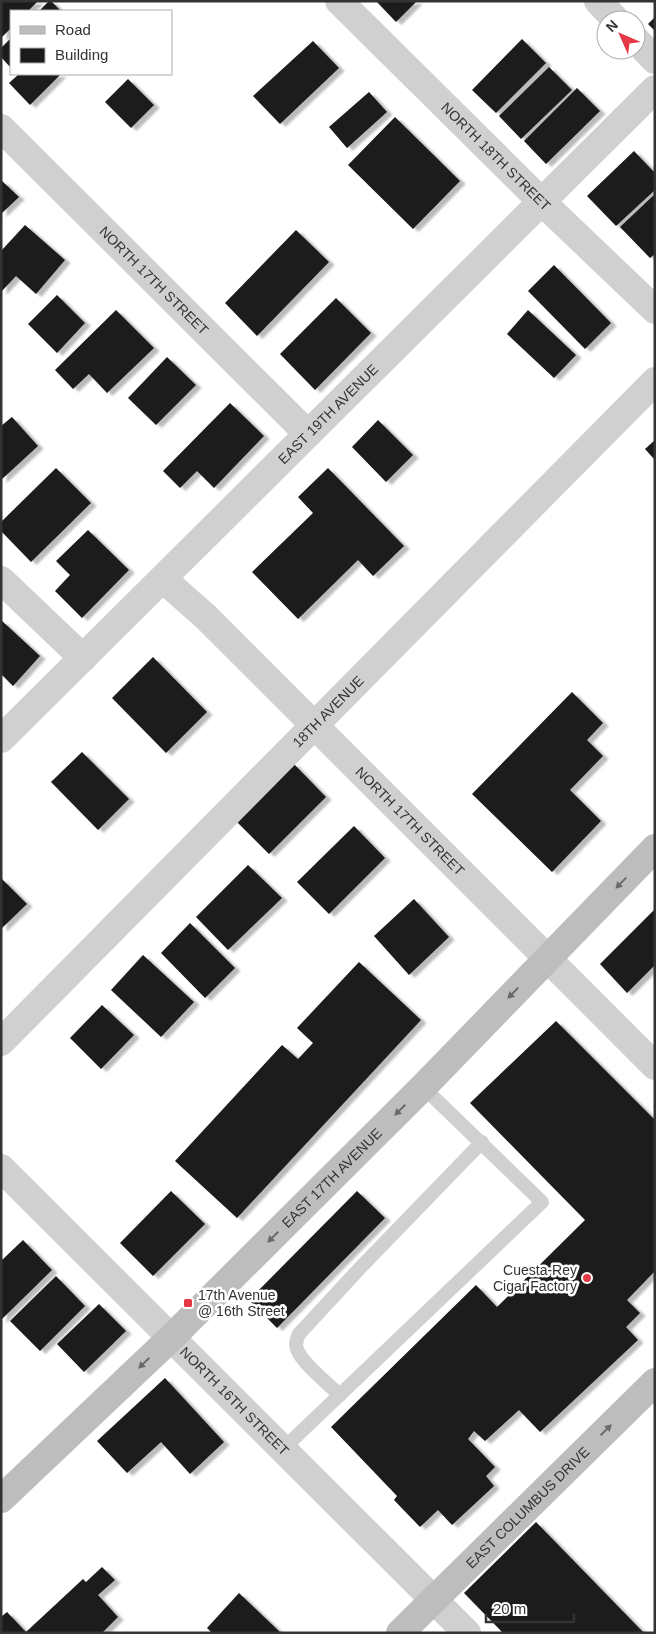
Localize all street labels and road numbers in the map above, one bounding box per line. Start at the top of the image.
street label: NORTH 18TH STREET [438,99,554,214]
street label: NORTH 17TH STREET [96,223,212,338]
street label: EAST 19TH AVENUE [275,361,381,467]
street label: 18TH AVENUE [289,672,367,750]
street label: NORTH 17TH STREET [352,763,468,879]
street label: EAST 17TH AVENUE [279,1125,385,1231]
street label: NORTH 16TH STREET [177,1344,293,1459]
street label: EAST COLUMBUS DRIVE [463,1443,592,1571]

